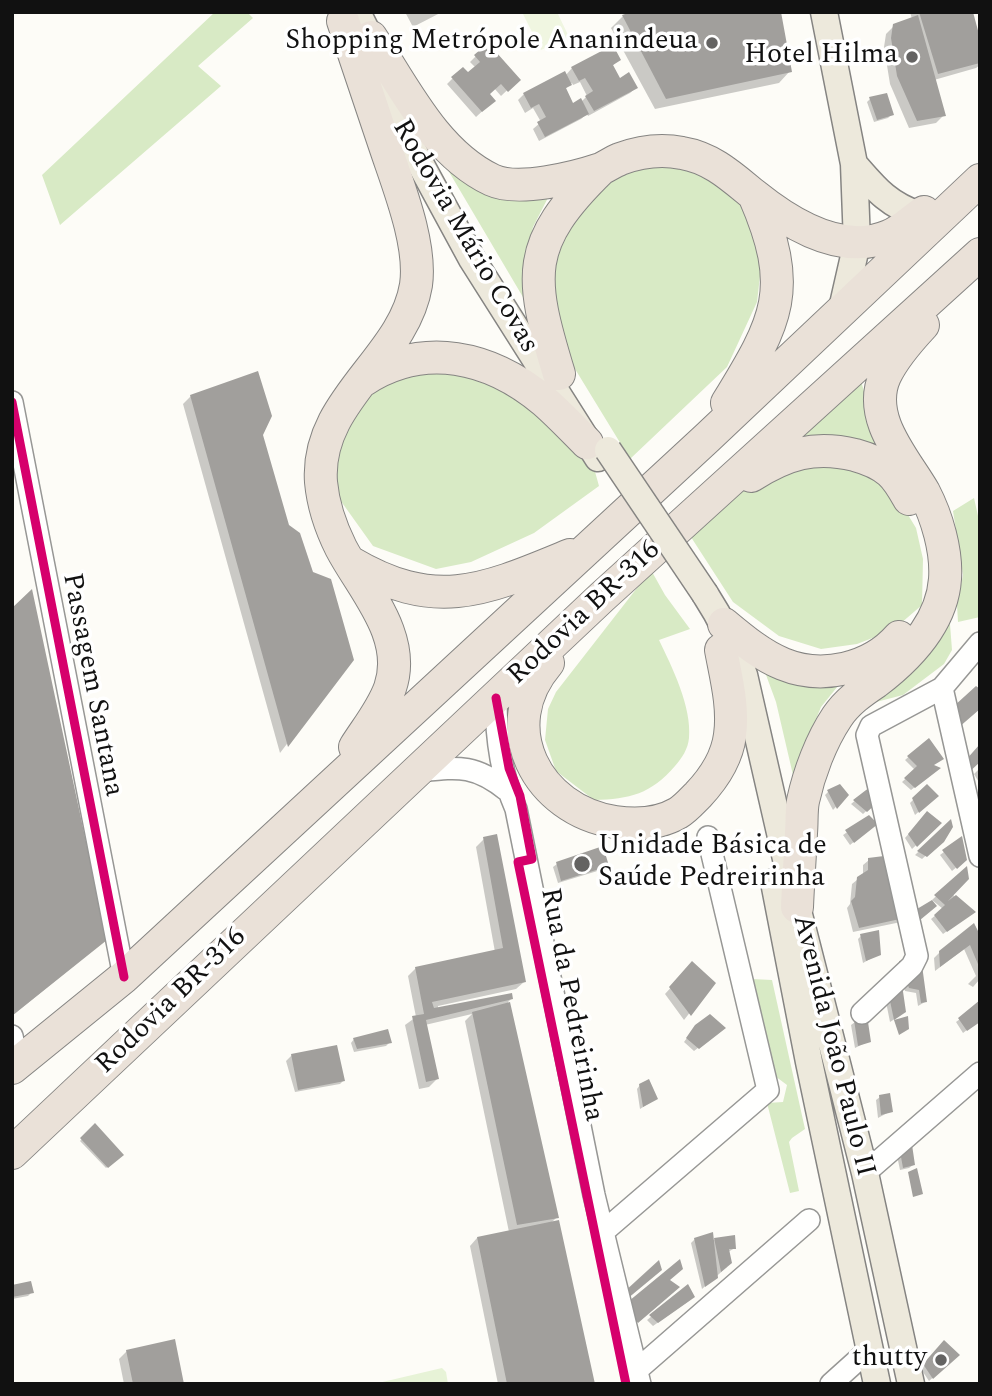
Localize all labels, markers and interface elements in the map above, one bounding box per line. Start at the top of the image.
place label: Shopping Metrópole Ananindeua [285,26,698,60]
marker: Shopping Metrópole Ananindeua [704,35,720,51]
place label: Hotel Hilma [744,40,898,74]
marker: Hotel Hilma [904,49,920,65]
street label: Rodovia Mário Covas [383,114,545,360]
street label: Rodovia BR-316 [502,535,668,693]
street label: Passagem Santana [53,570,129,800]
place label: Unidade Básica de Saúde Pedreirinha [598,831,827,897]
marker: Unidade Básica de Saúde Pedreirinha [572,854,592,874]
street label: Rua da Pedreirinha [531,885,609,1125]
street label: Avenida João Paulo II [783,912,881,1180]
street label: Rodovia BR-316 [90,922,254,1082]
place label: thutty [852,1343,927,1377]
marker: thutty [933,1352,949,1368]

